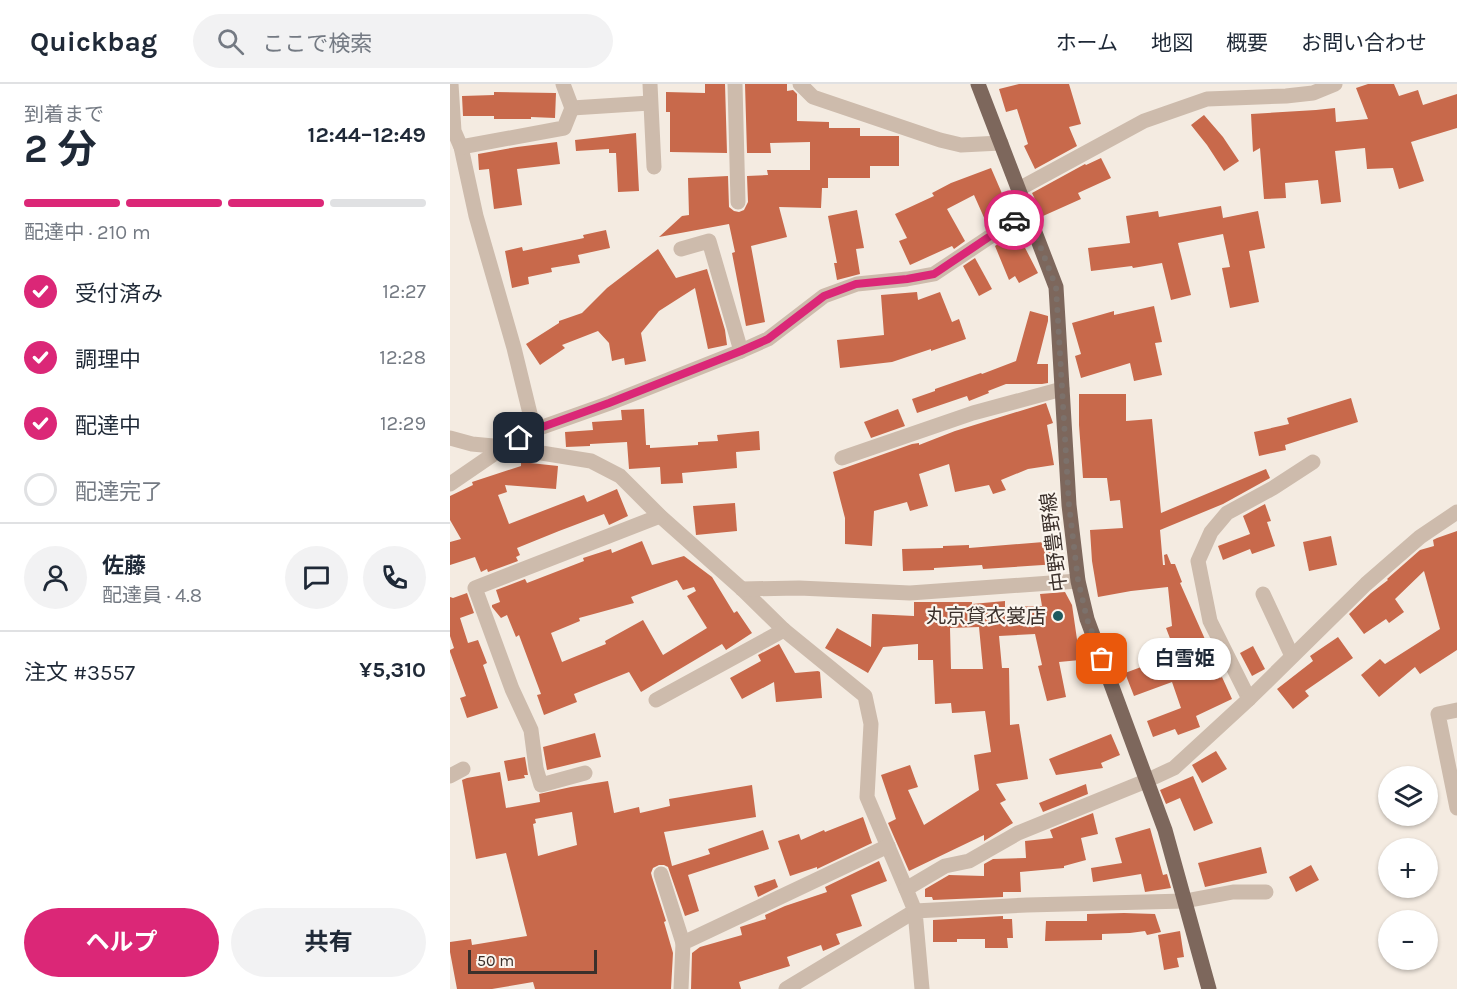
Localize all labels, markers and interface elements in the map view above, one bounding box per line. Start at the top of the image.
search box [193,14,613,68]
text: Quickbag [30,25,157,58]
icon: search [214,25,247,58]
text: ここで検索 [262,31,372,57]
text: ホーム [1056,31,1118,55]
text: 地図 [1151,31,1193,55]
text: 概要 [1226,31,1268,55]
text: お問い合わせ [1301,31,1427,55]
text: 到着まで [24,103,104,126]
text: 12:44–12:49 [308,122,426,148]
text: 2 分 [24,126,96,172]
courier [984,190,1044,250]
icon: car [998,204,1031,237]
text: 配達中 · 210 m [24,221,151,244]
icon: check [24,275,57,308]
text: 12:27 [382,280,426,303]
text: 受付済み [75,281,163,307]
icon: check [24,341,57,374]
text: 12:28 [379,346,426,369]
text: 調理中 [75,347,141,373]
icon: check [24,407,57,440]
text: 12:29 [380,412,426,435]
pin [493,412,544,463]
text: 配達中 [75,413,141,439]
icon: home [502,421,535,454]
text: 配達完了 [75,479,163,505]
street label: 中野豊野線 [1036,491,1072,593]
button: person [24,546,87,609]
button: chat [285,546,348,609]
button: phone [363,546,426,609]
text: 佐藤 [102,553,146,579]
text: 配達員 · 4.8 [102,584,202,607]
place label: 丸京貸衣裳店 [926,605,1046,628]
marker: 丸京貸衣裳店 [1051,609,1065,623]
pin [1076,633,1127,684]
callout: 白雪姫 [1138,638,1231,680]
icon: bag [1085,642,1118,675]
text: 白雪姫 [1155,647,1215,670]
text: ¥5,310 [359,657,426,683]
text: 注文 #3557 [24,660,135,686]
map controls [1378,766,1438,970]
button: layers [1378,766,1438,826]
button: + [1378,838,1438,898]
button: ヘルプ [24,908,219,977]
button: 共有 [231,908,426,977]
button: − [1378,910,1438,970]
scale bar [468,947,597,974]
text: 50 m [477,951,514,970]

